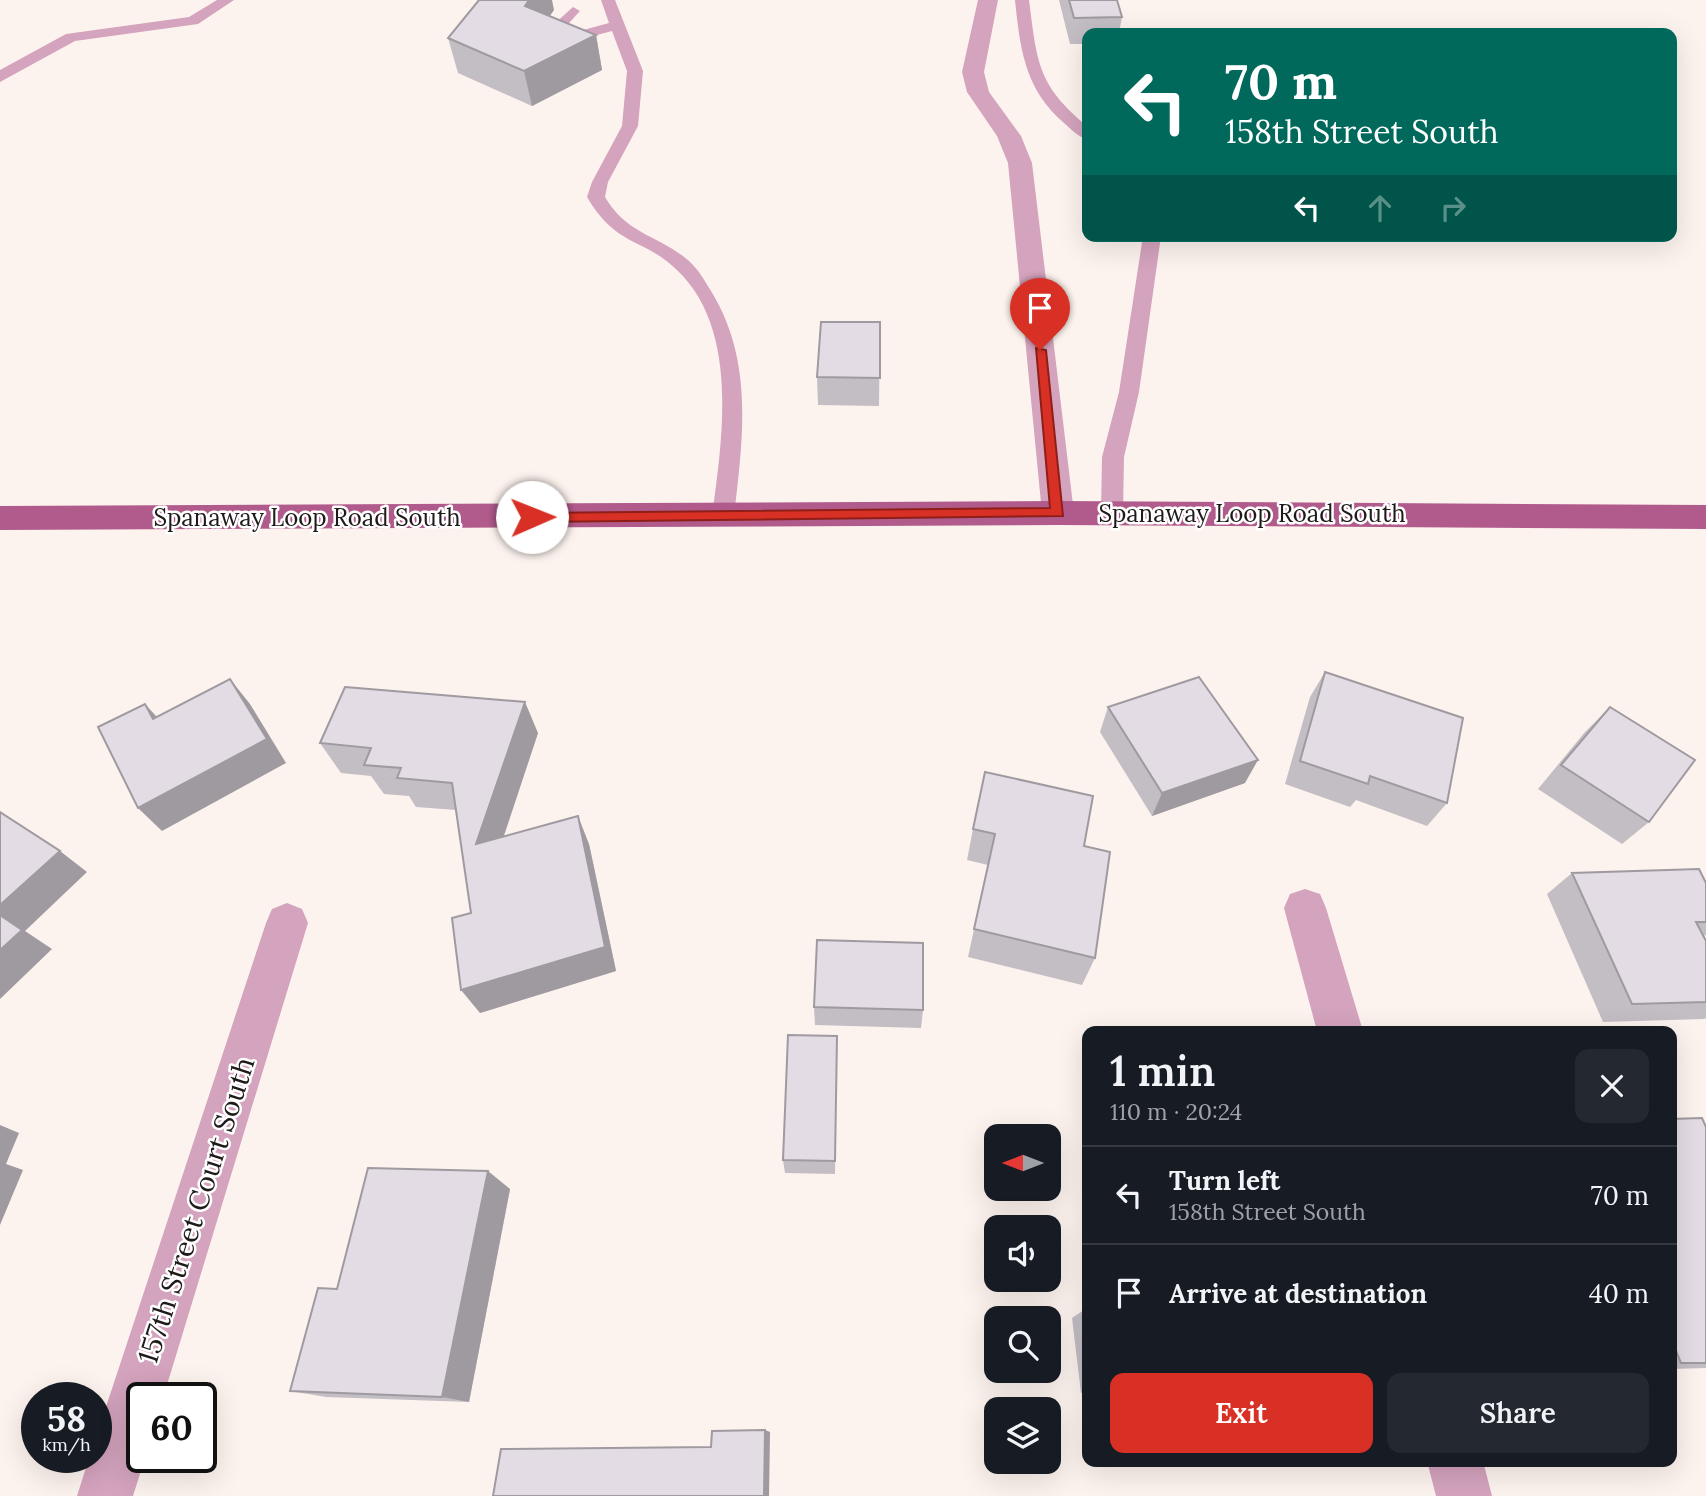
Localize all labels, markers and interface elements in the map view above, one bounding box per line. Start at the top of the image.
text: 70 m [1225,50,1337,112]
icon: left [1110,56,1201,147]
text: 158th Street South [1225,111,1499,152]
icon: left [1288,189,1326,227]
icon: ahead [1361,189,1399,227]
icon: right [1434,189,1472,227]
pin [1010,278,1070,350]
icon: arrive [1021,289,1059,327]
position arrow [495,480,569,554]
street label: Spanaway Loop Road South [1098,498,1406,529]
street label: Spanaway Loop Road South [153,502,461,533]
text: 1 min [1110,1044,1215,1098]
button: close [1575,1049,1649,1123]
street label: 157th Street Court South [129,1052,263,1368]
text: 110 m · 20:24 [1110,1097,1242,1126]
north arrow [984,1124,1060,1200]
map controls [984,1124,1061,1474]
text: Turn left [1169,1164,1280,1197]
icon: left [1110,1176,1148,1214]
text: 70 m [1591,1179,1649,1212]
text: 158th Street South [1169,1197,1366,1226]
button: sound [984,1215,1061,1292]
icon: arrive [1110,1274,1148,1312]
text: Arrive at destination [1169,1277,1427,1310]
text: 40 m [1589,1277,1649,1310]
button: search [984,1306,1061,1383]
button: Exit [1110,1373,1373,1453]
button: Share [1387,1373,1649,1453]
speed limit sign: 60 [126,1382,217,1473]
text: 58 [47,1396,86,1441]
button: layers [984,1397,1061,1474]
text: km/h [42,1433,91,1456]

